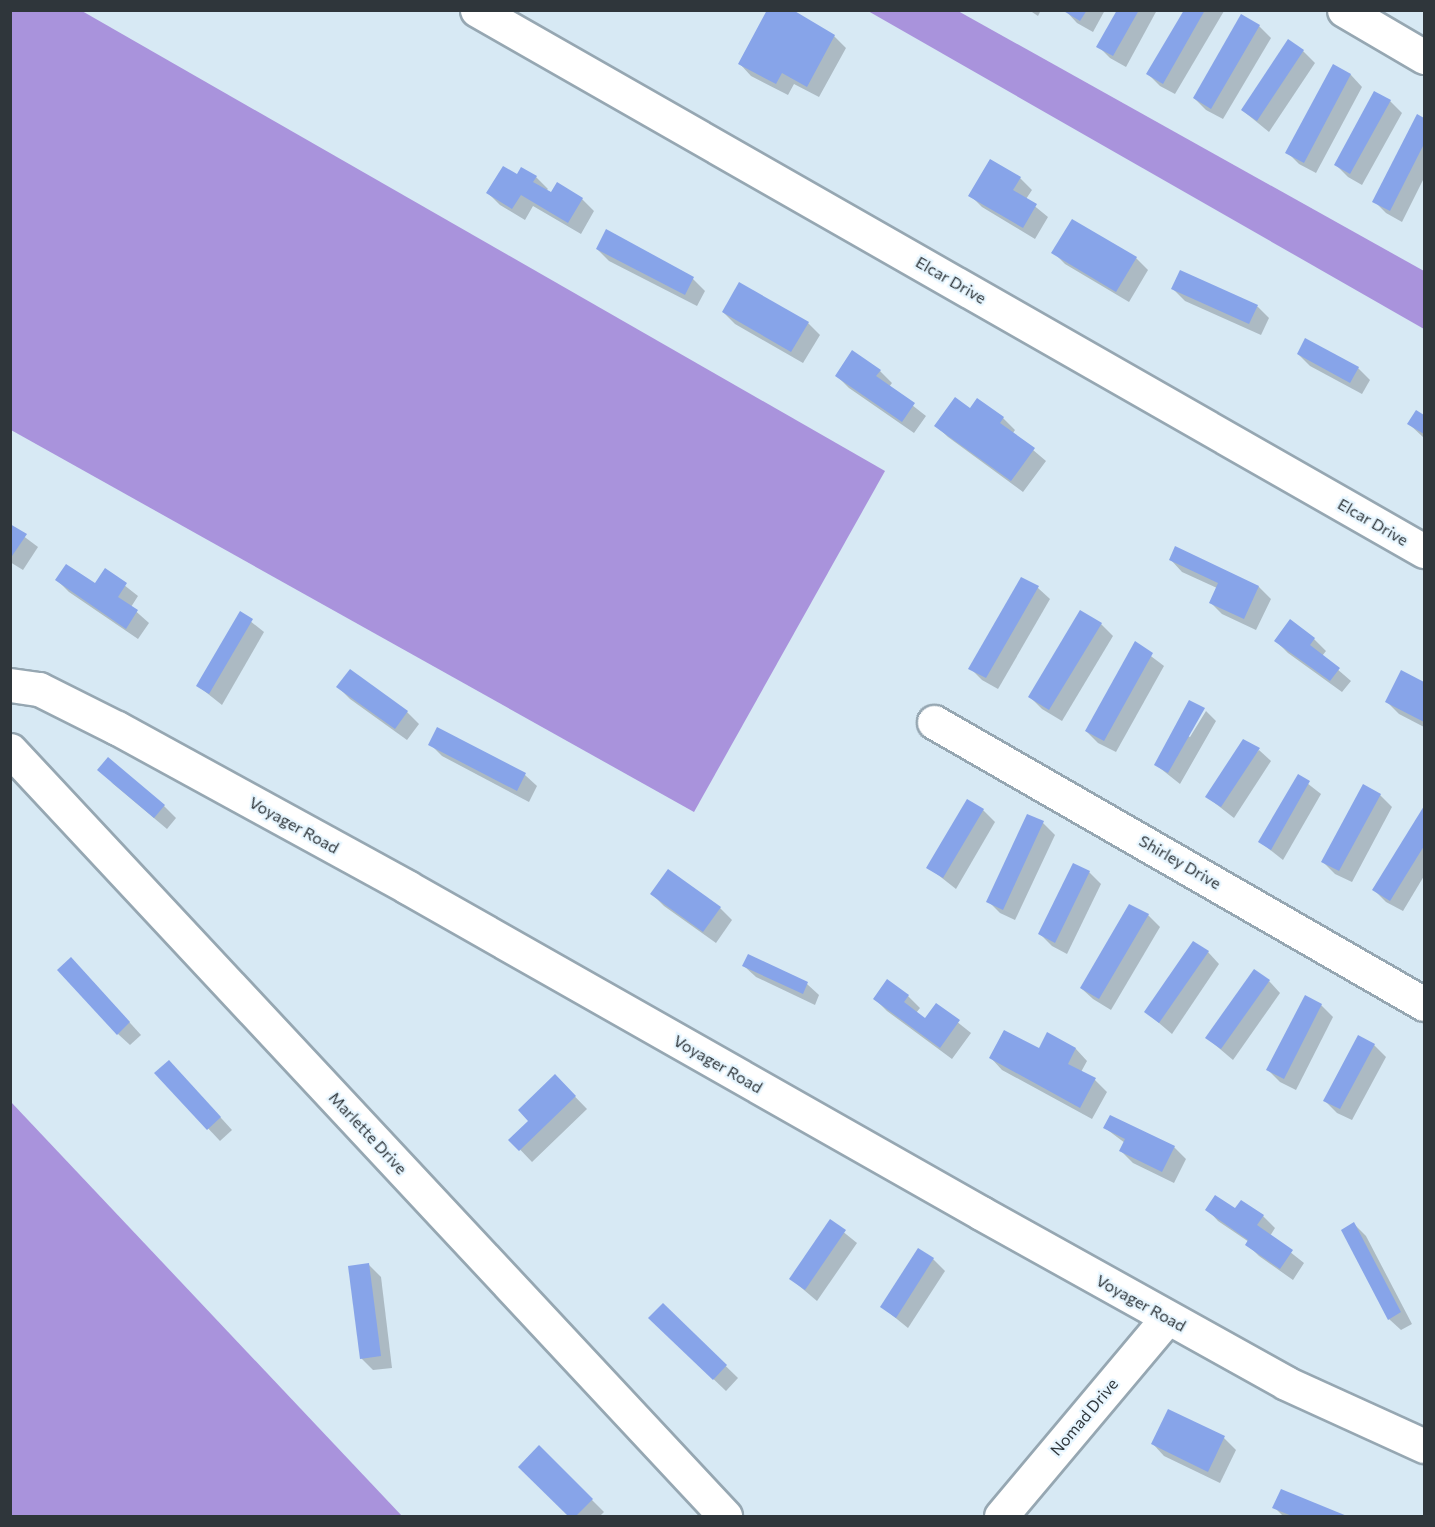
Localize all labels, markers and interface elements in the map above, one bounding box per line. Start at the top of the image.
street label: Elcar Drive [912,252,990,308]
street label: Elcar Drive [1334,494,1412,550]
street label: Voyager Road [246,793,342,857]
street label: Shirley Drive [1136,831,1224,893]
street label: Voyager Road [670,1031,766,1097]
street label: Marlette Drive [325,1088,411,1178]
street label: Voyager Road [1093,1271,1189,1335]
street label: Nomad Drive [1046,1374,1122,1460]

